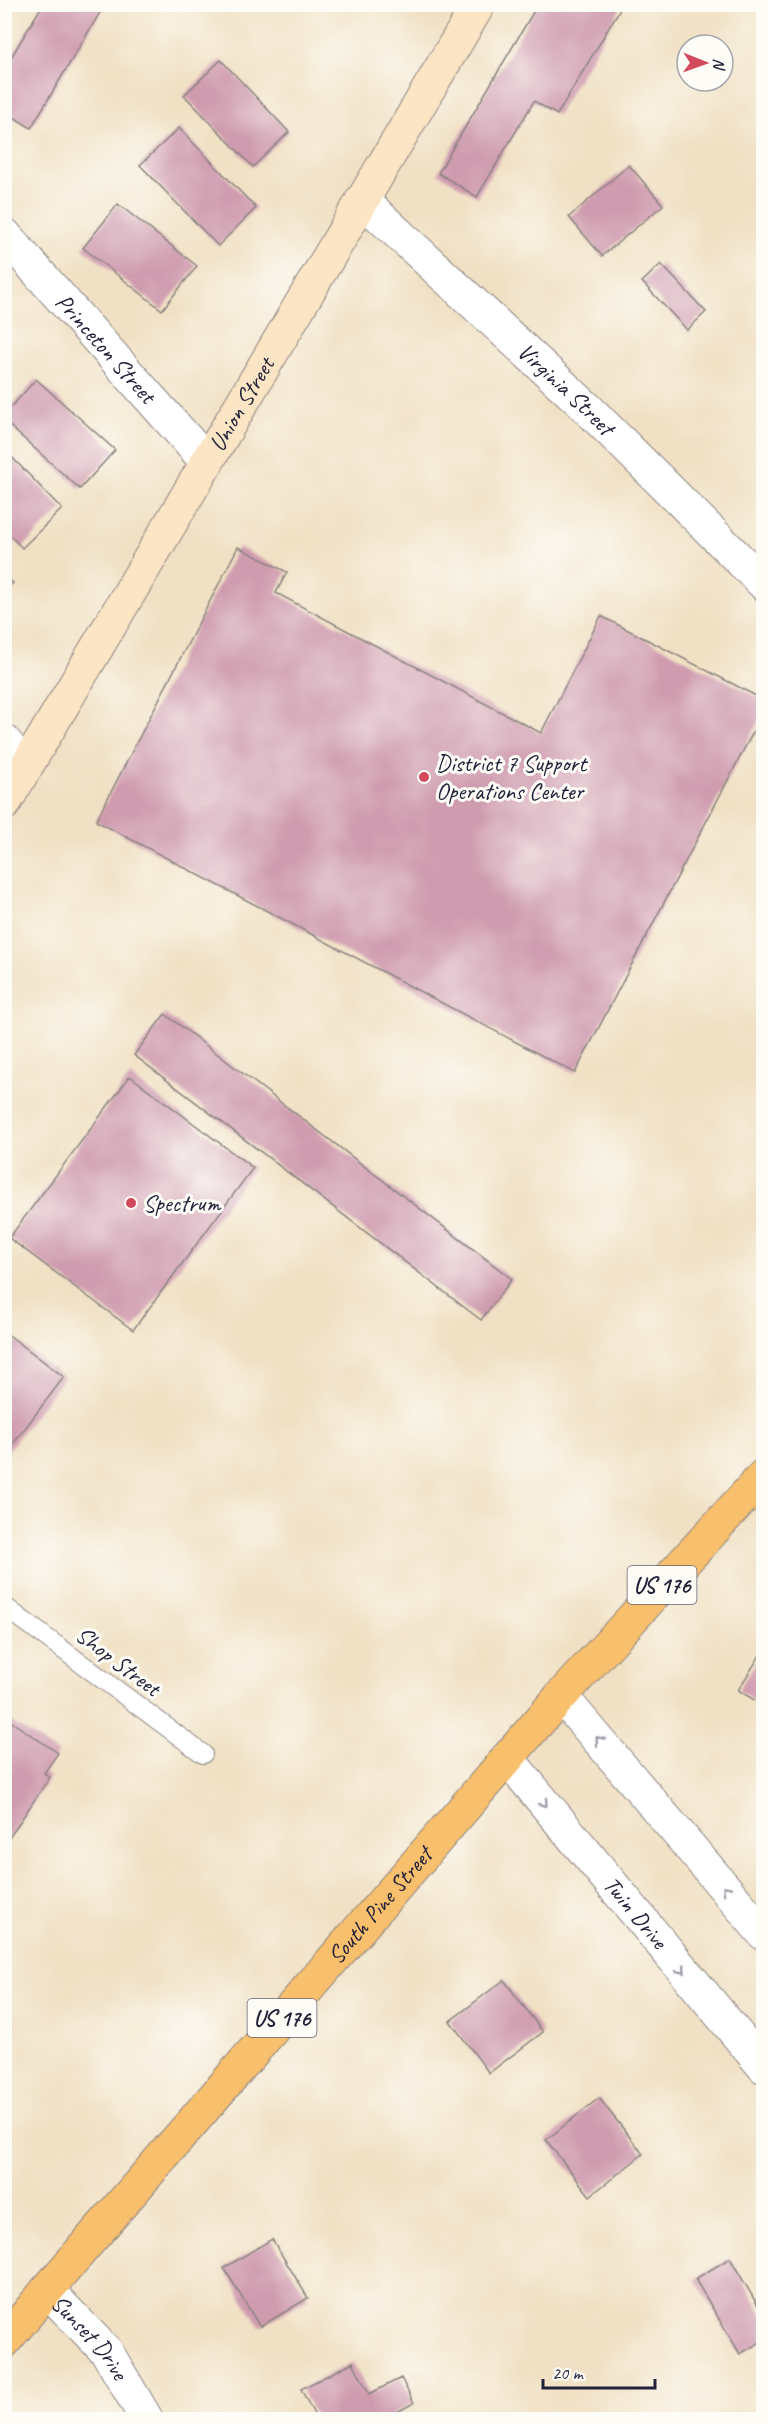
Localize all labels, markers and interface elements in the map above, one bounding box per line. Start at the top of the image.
north arrow [675,33,735,93]
text: N [709,58,729,71]
street label: Princeton Street [49,287,164,411]
street label: Virginia Street [511,336,623,444]
street label: Union Street [202,350,282,456]
place label: District 7 Support Operations Center [436,748,588,806]
marker: District 7 Support Operations Center [417,770,431,784]
place label: Spectrum [143,1188,221,1218]
marker: Spectrum [124,1196,138,1210]
road number: US 176 [628,1566,696,1604]
street label: Shop Street [70,1619,168,1704]
one-way arrow [596,1736,607,1747]
one-way arrow [537,1796,548,1807]
street label: South Pine Street [321,1838,441,1970]
street label: Twin Drive [597,1870,676,1957]
one-way arrow [722,1885,733,1896]
one-way arrow [674,1963,685,1974]
road number: US 176 [248,1999,316,2037]
street label: Sunset Drive [45,2288,136,2387]
scale bar [543,2352,656,2390]
text: 20 m [552,2362,585,2384]

